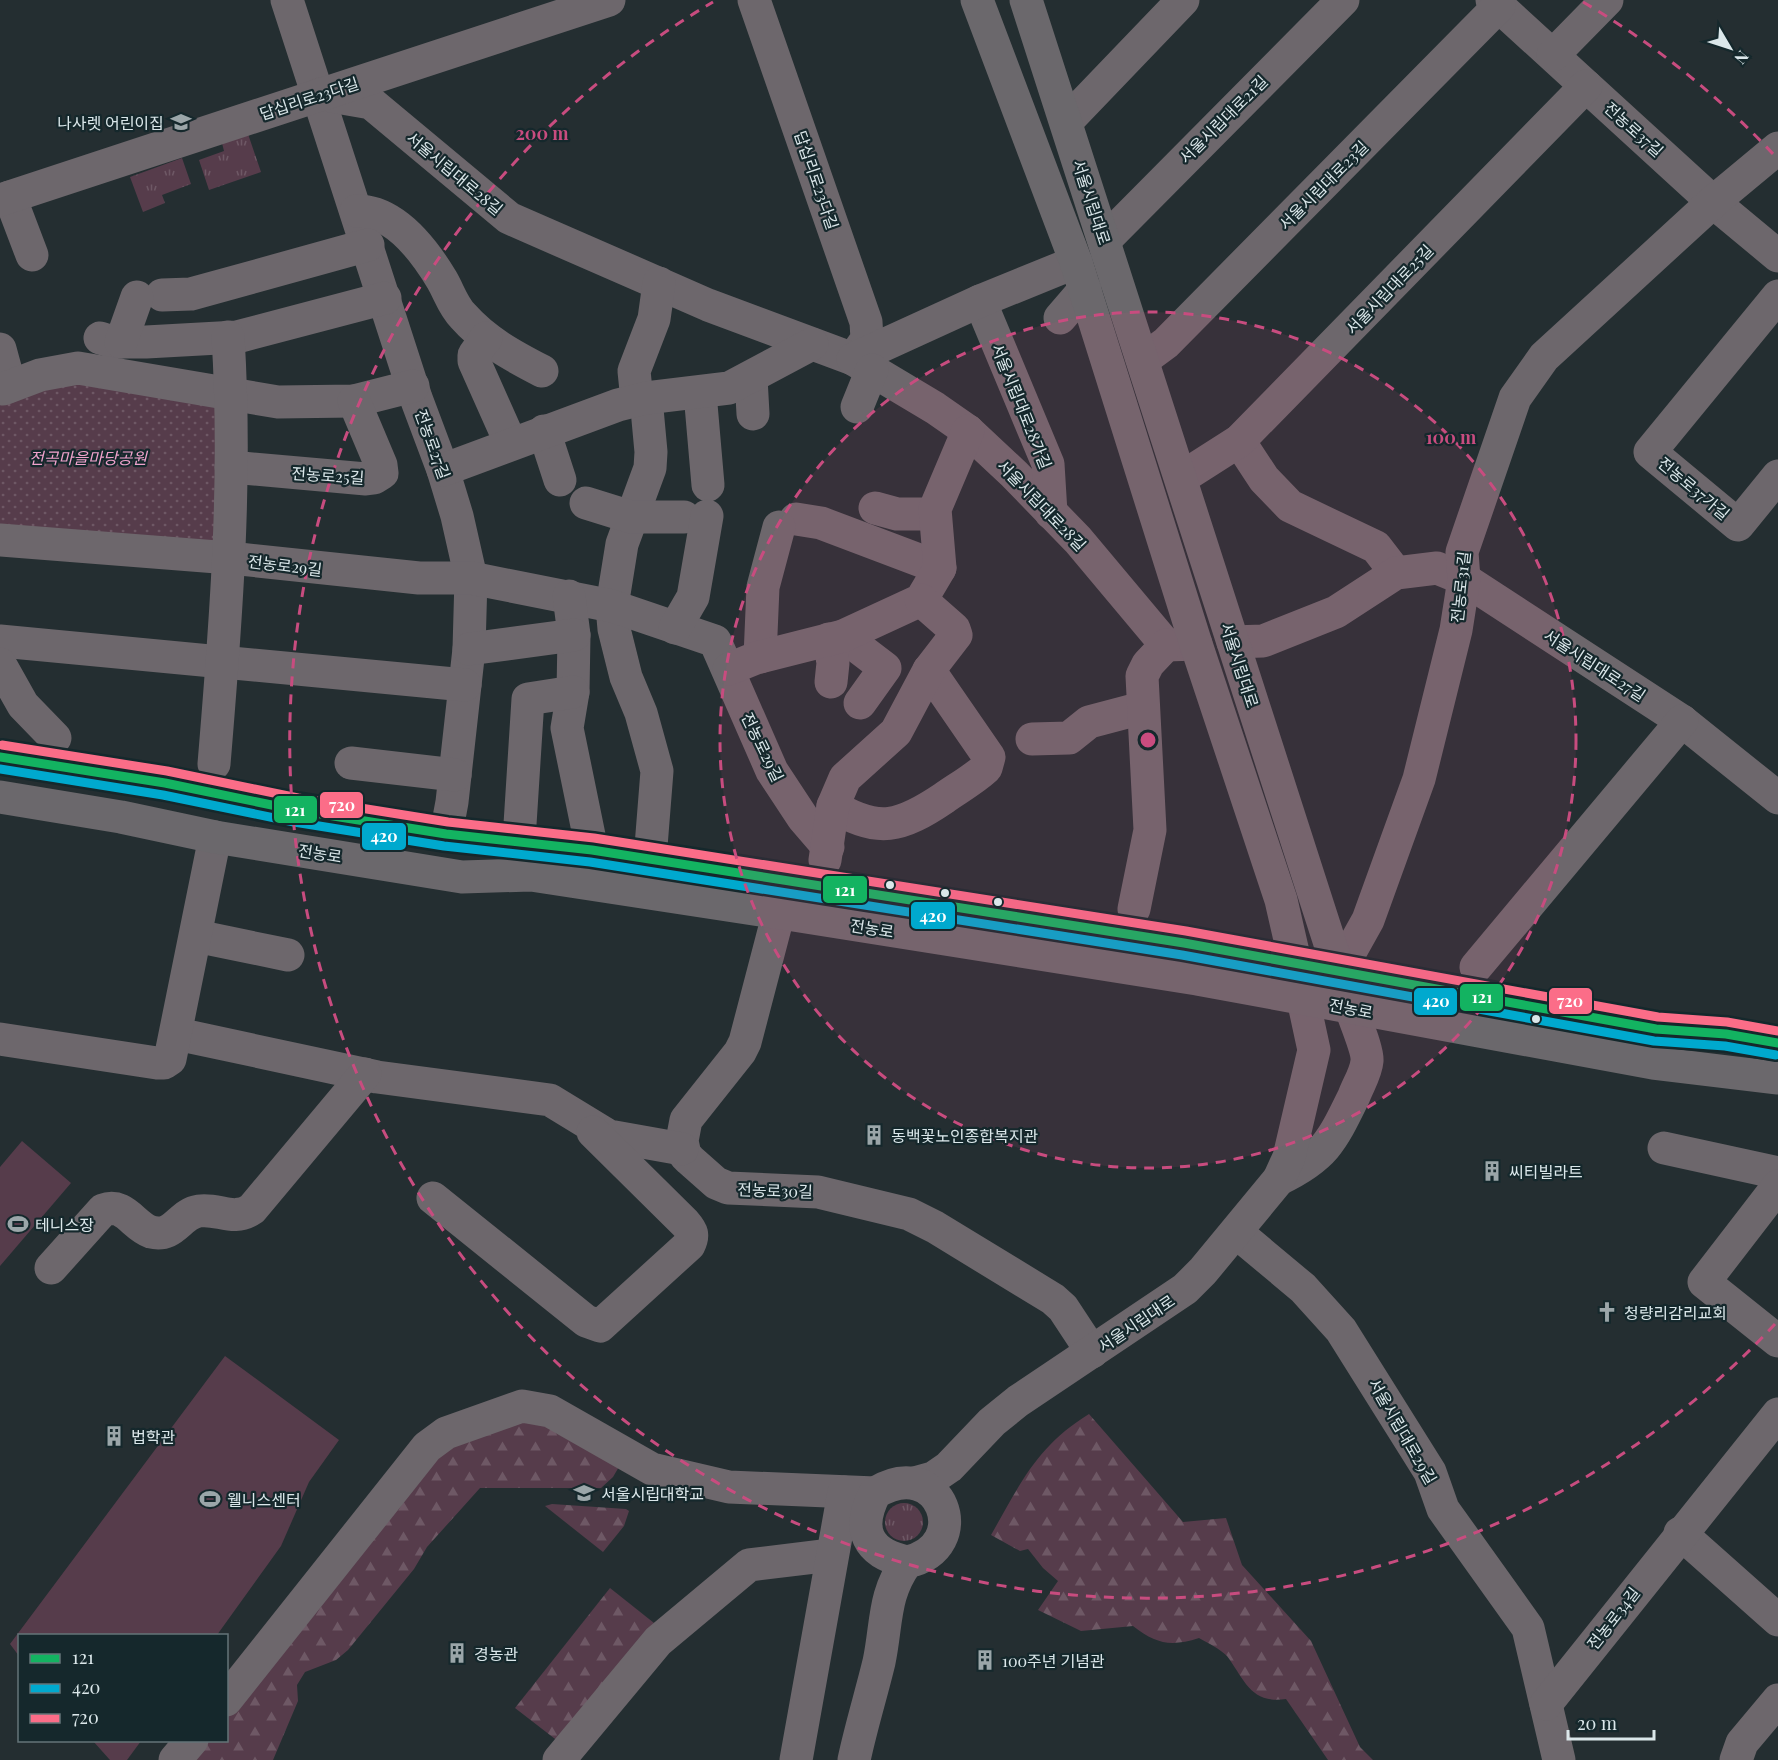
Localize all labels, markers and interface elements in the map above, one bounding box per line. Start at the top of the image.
north arrow [1700,18,1760,78]
text: N [1730,47,1754,69]
street label: 서울시립대로21길 [1174,70,1272,168]
street label: 답십리로23다길 [257,72,361,124]
street label: 전농로37길 [1600,97,1668,161]
school or university icon: 나사렛 어린이집 [169,110,193,134]
place label: 나사렛 어린이집 [57,112,164,133]
text: 200 m [515,121,569,145]
street label: 서울시립대로28길 [403,127,507,219]
street label: 답십리로23다길 [790,128,844,232]
street label: 서울시립대로23길 [1274,136,1372,234]
street label: 서울시립대로 [1068,157,1116,248]
street label: 서울시립대로25길 [1341,239,1437,339]
street label: 서울시립대로28가길 [987,340,1057,472]
street label: 전농로27길 [411,406,455,482]
text: 100 m [1426,425,1477,449]
park label: 전곡마을마당공원 [29,447,148,468]
street label: 전농로37가길 [1654,452,1734,524]
street label: 서울시립대로28길 [993,455,1091,555]
street label: 전농로25길 [291,462,365,488]
street label: 전농로29길 [247,550,323,580]
street label: 전농로31길 [1446,550,1474,624]
street label: 서울시립대로 [1216,620,1264,711]
street label: 서울시립대로27길 [1540,624,1650,706]
street label: 전농로29길 [737,709,789,785]
centre of rings [1138,730,1158,750]
line badge: 720 [319,791,364,819]
text: 720 [329,794,355,815]
line badge: 121 [273,795,318,824]
text: 121 [285,799,305,820]
line badge: 420 [361,822,407,851]
text: 420 [370,825,398,846]
street label: 전농로 [297,839,344,867]
line badge: 121 [822,875,868,904]
text: 121 [835,879,855,900]
unlabelled marker [884,879,896,891]
unlabelled marker [939,887,951,899]
unlabelled marker [992,896,1004,908]
line badge: 420 [910,901,956,930]
text: 420 [919,905,947,926]
street label: 전농로 [849,914,896,942]
line badge: 121 [1459,983,1504,1012]
text: 121 [1472,986,1492,1007]
line badge: 420 [1413,987,1458,1016]
line badge: 720 [1548,987,1593,1015]
text: 420 [1422,990,1450,1011]
text: 720 [1557,990,1583,1011]
street label: 전농로 [1327,993,1375,1023]
unlabelled marker [1530,1013,1542,1025]
building icon: 동백꽃노인종합복지관 [862,1123,886,1147]
place label: 동백꽃노인종합복지관 [891,1125,1038,1146]
building icon: 씨티빌라트 [1480,1159,1504,1183]
place label: 씨티빌라트 [1509,1161,1583,1182]
street label: 전농로30길 [737,1178,813,1202]
sports icon: 테니스장 [6,1212,30,1236]
place label: 테니스장 [35,1214,94,1235]
street label: 서울시립대로 [1094,1289,1179,1356]
church icon: 청량리감리교회 [1595,1300,1619,1324]
place label: 청량리감리교회 [1624,1302,1727,1323]
street label: 서울시립대로29길 [1364,1374,1442,1488]
building icon: 법학관 [102,1424,126,1448]
place label: 법학관 [131,1426,175,1447]
school or university icon: 서울시립대학교 [572,1481,596,1505]
place label: 서울시립대학교 [601,1483,704,1504]
sports icon: 웰니스센터 [198,1487,222,1511]
place label: 웰니스센터 [227,1489,301,1510]
street label: 전농로34길 [1582,1582,1644,1654]
legend [18,1634,228,1742]
building icon: 경농관 [445,1641,469,1665]
place label: 경농관 [474,1643,518,1664]
text: 121 [72,1645,94,1669]
building icon: 100주년 기념관 [973,1648,997,1672]
place label: 100주년 기념관 [1002,1650,1105,1671]
text: 420 [72,1675,100,1699]
scale bar [1568,1703,1654,1741]
text: 720 [72,1705,99,1729]
text: 20 m [1577,1711,1617,1735]

